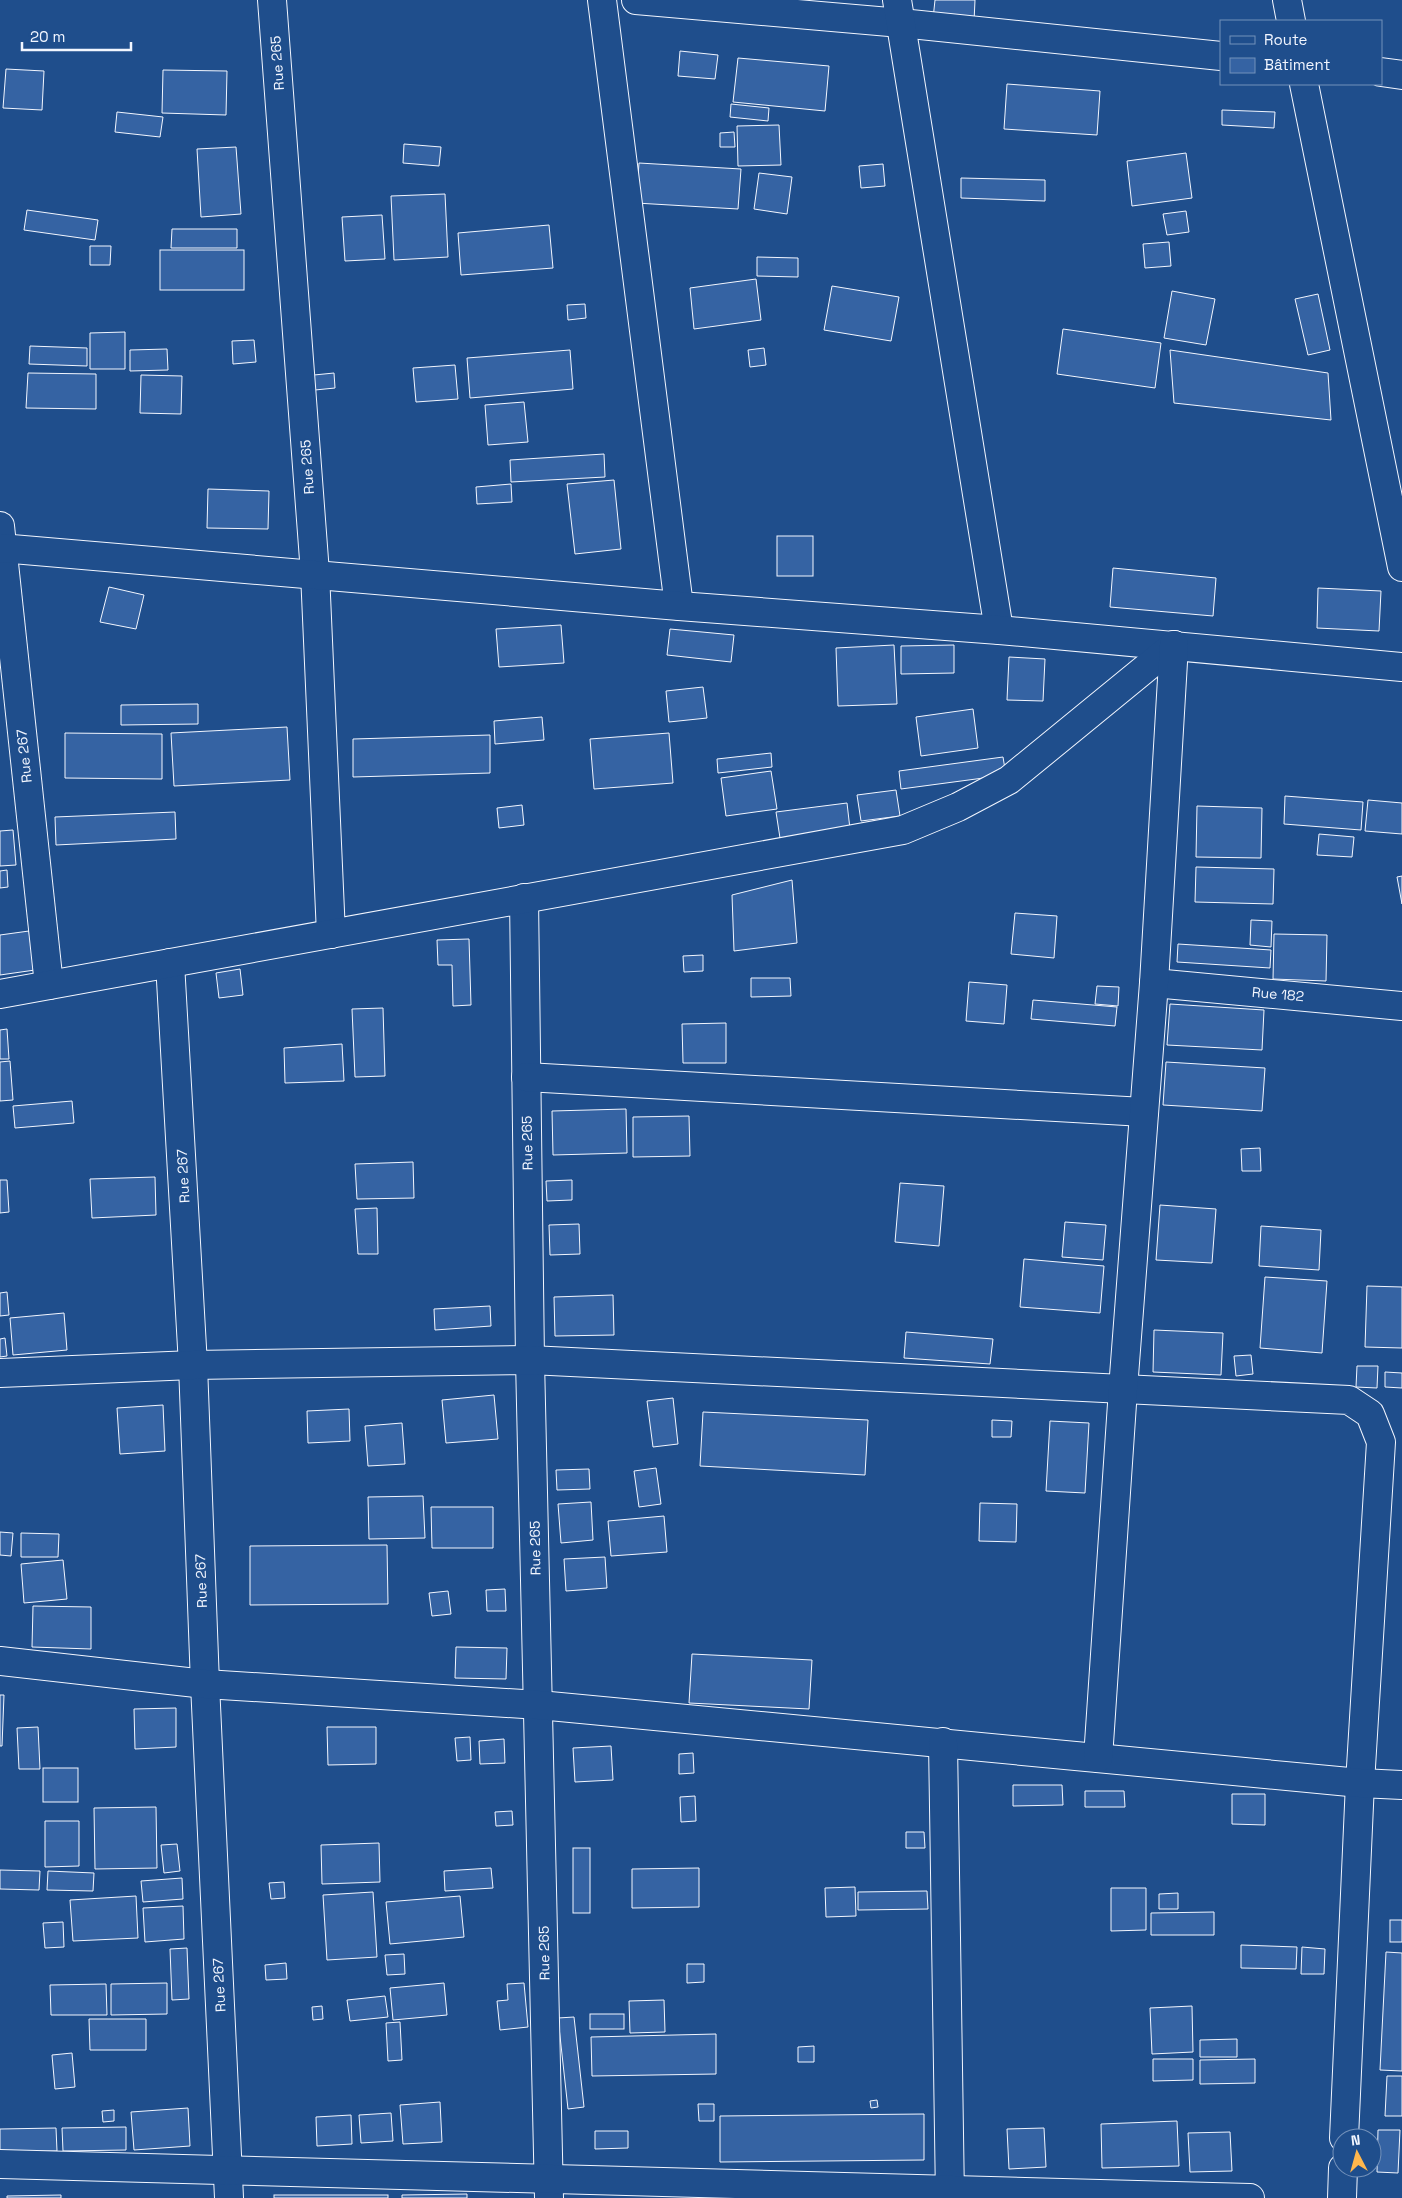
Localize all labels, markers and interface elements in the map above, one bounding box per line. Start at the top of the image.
scale bar [22,20,131,52]
legend [1220,20,1382,85]
text: 20 m [30,27,65,46]
text: Route [1264,30,1308,49]
street label: Rue 265 [266,35,288,91]
text: Bâtiment [1264,55,1330,74]
street label: Rue 265 [296,439,318,495]
street label: Rue 267 [12,728,36,784]
street label: Rue 182 [1251,983,1305,1005]
street label: Rue 265 [518,1116,536,1170]
street label: Rue 267 [173,1148,193,1203]
street label: Rue 265 [526,1521,544,1575]
street label: Rue 267 [191,1554,211,1608]
street label: Rue 265 [535,1926,553,1980]
street label: Rue 267 [209,1957,229,2012]
north arrow [1332,2128,1382,2178]
text: N [1350,2131,1361,2150]

